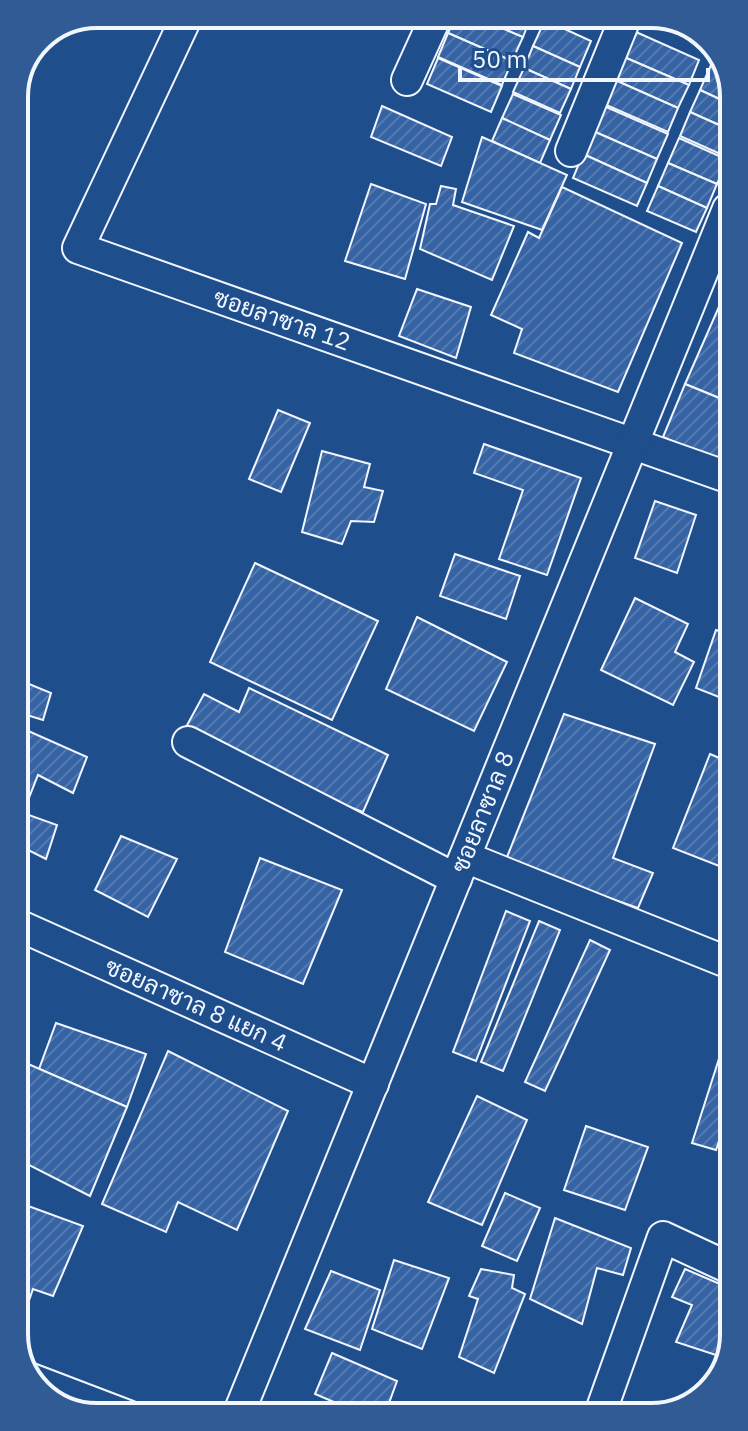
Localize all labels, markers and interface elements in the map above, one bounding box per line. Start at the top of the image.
scale bar [460,32,708,82]
text: 50 m [472,43,527,75]
street label: ซอยลาซาล 12 [210,281,355,357]
street label: ซอยลาซาล 8 [443,746,521,877]
street label: ซอยลาซาล 8 แยก 4 [100,950,292,1059]

